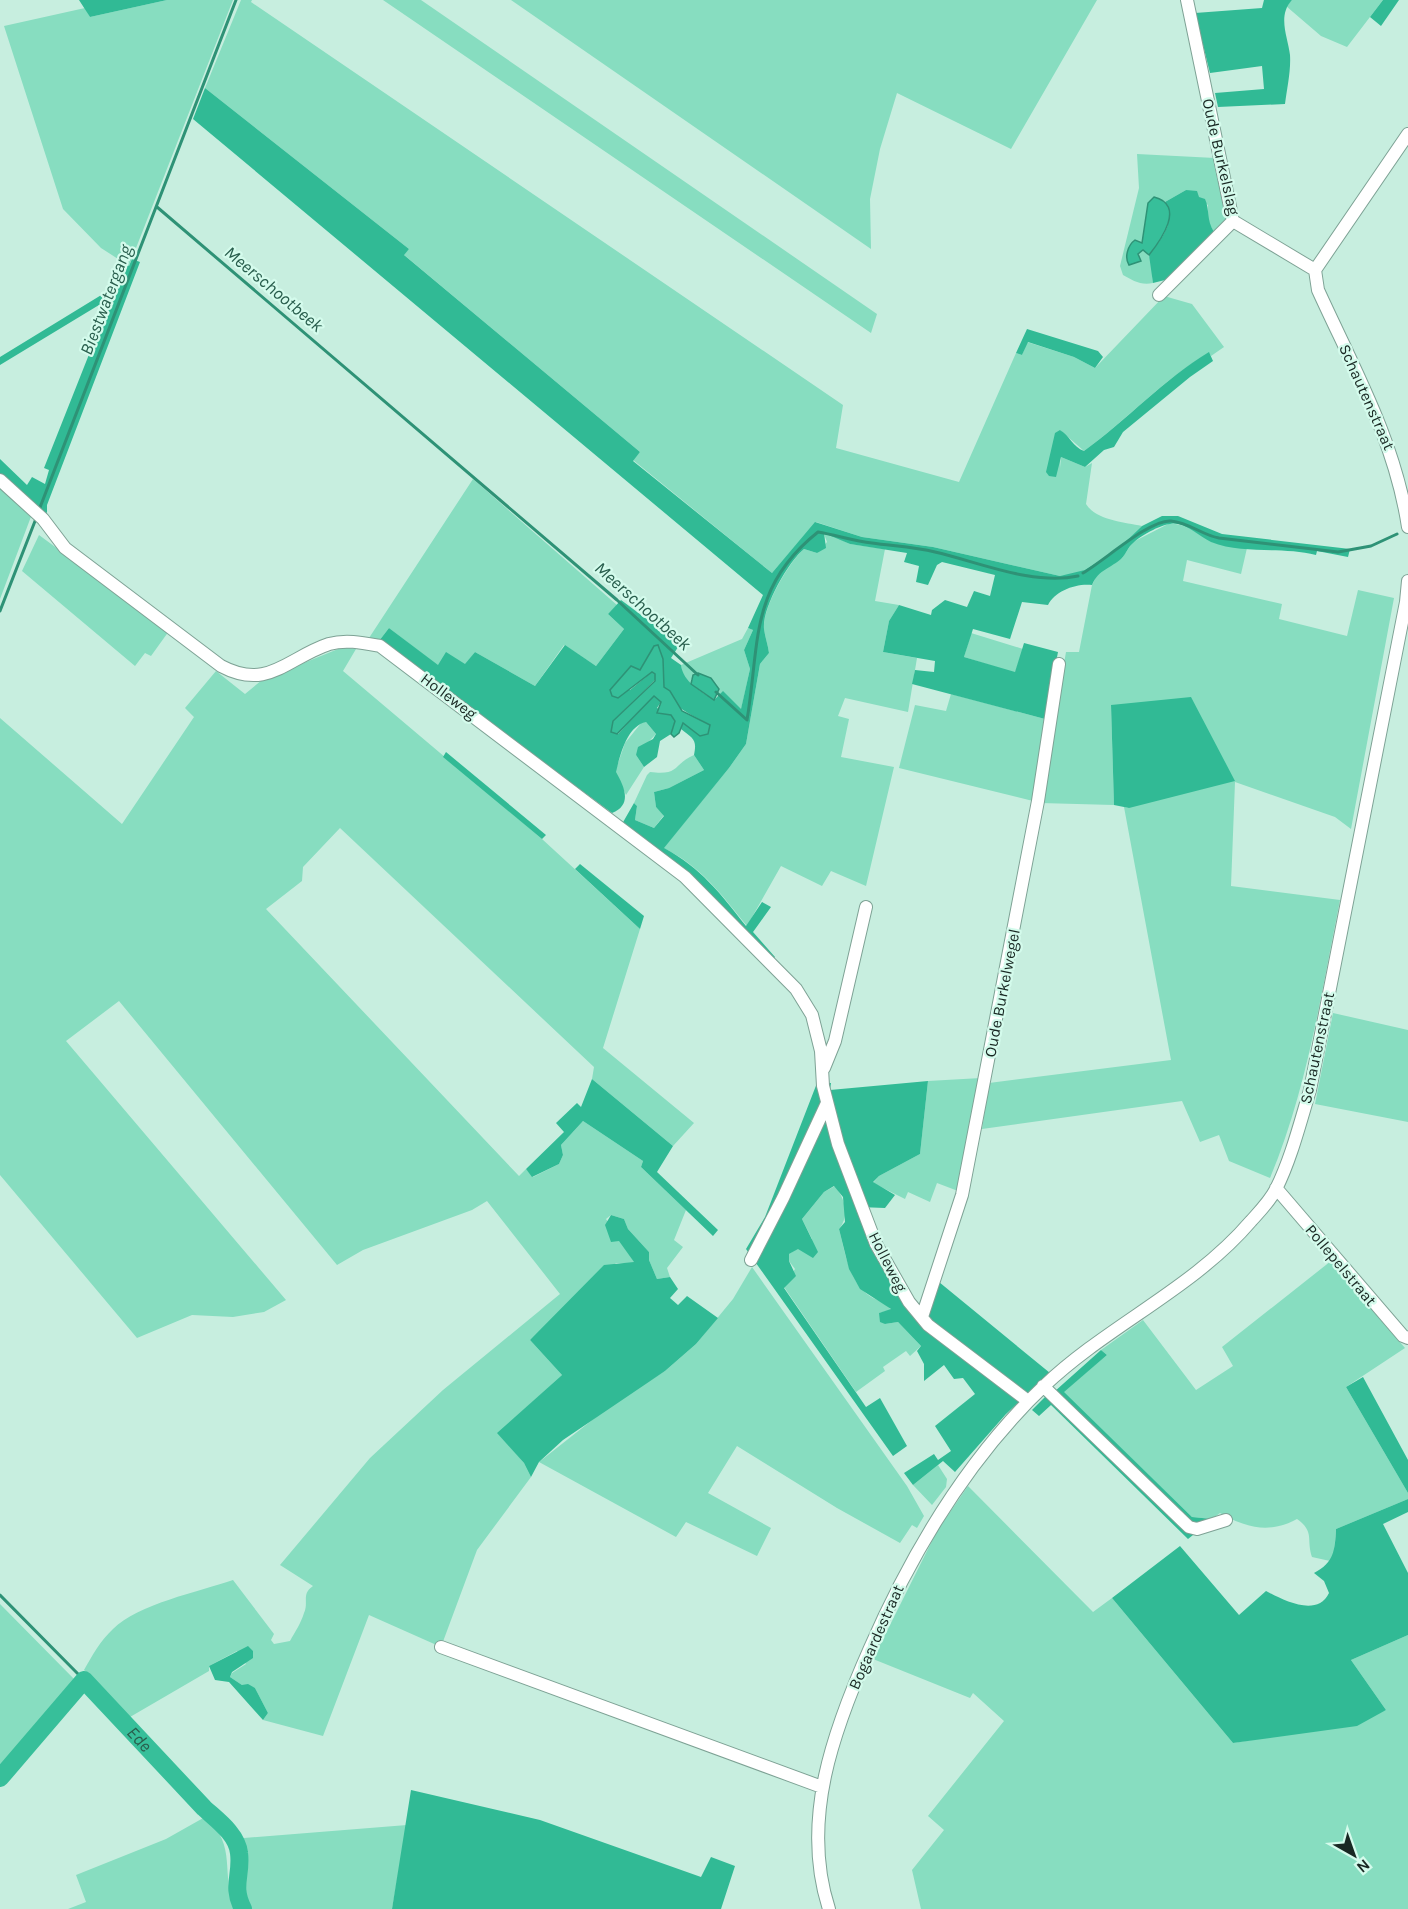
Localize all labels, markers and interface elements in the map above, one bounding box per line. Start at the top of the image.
street label: Oude Burkelslag [1198,97,1244,217]
water label: Biestwatergang [75,241,137,358]
water label: Meerschootbeek [220,241,329,337]
street label: Schautenstraat [1335,341,1399,453]
water label: Meerschootbeek [590,557,696,656]
street label: Holleweg [417,669,481,723]
street label: Oude Burkelwegel [980,927,1024,1059]
street label: Schautenstraat [1296,990,1338,1106]
street label: Pollepelstraat [1301,1220,1381,1310]
street label: Holleweg [865,1229,911,1295]
street label: Bogaardestraat [844,1582,908,1692]
water label: Ede [122,1722,157,1756]
north arrow [1324,1825,1384,1885]
text: N [1353,1855,1374,1877]

